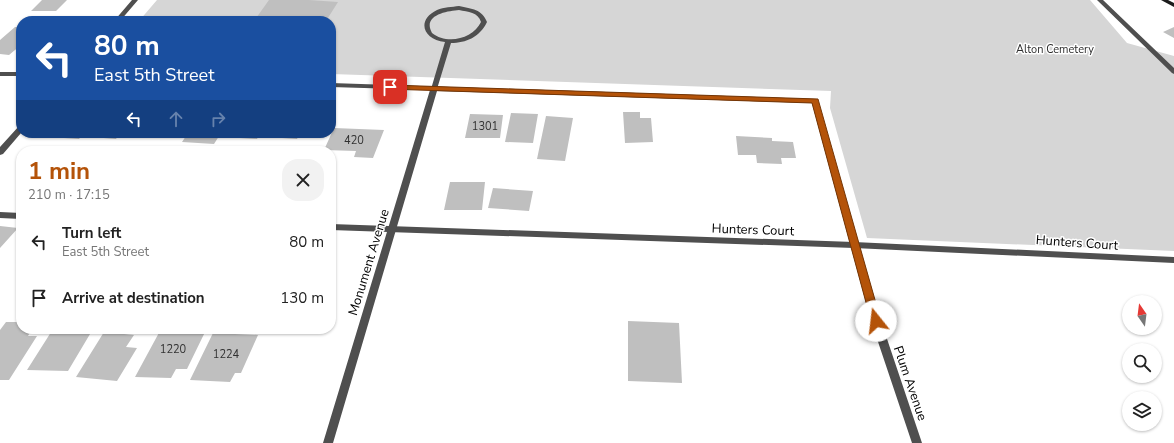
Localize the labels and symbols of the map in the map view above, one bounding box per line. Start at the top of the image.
park label: Alton Cemetery [1016,42,1094,57]
pin [373,70,407,104]
house number: 1301 [472,119,498,134]
house number: 420 [344,133,364,148]
street label: Monument Avenue [344,207,394,318]
street label: Hunters Court [711,220,795,240]
street label: Hunters Court [1035,231,1119,255]
north arrow [1122,295,1162,335]
position arrow [855,300,897,342]
house number: 1220 [160,342,187,357]
street label: Plum Avenue [889,343,931,423]
house number: 1224 [213,347,240,362]

